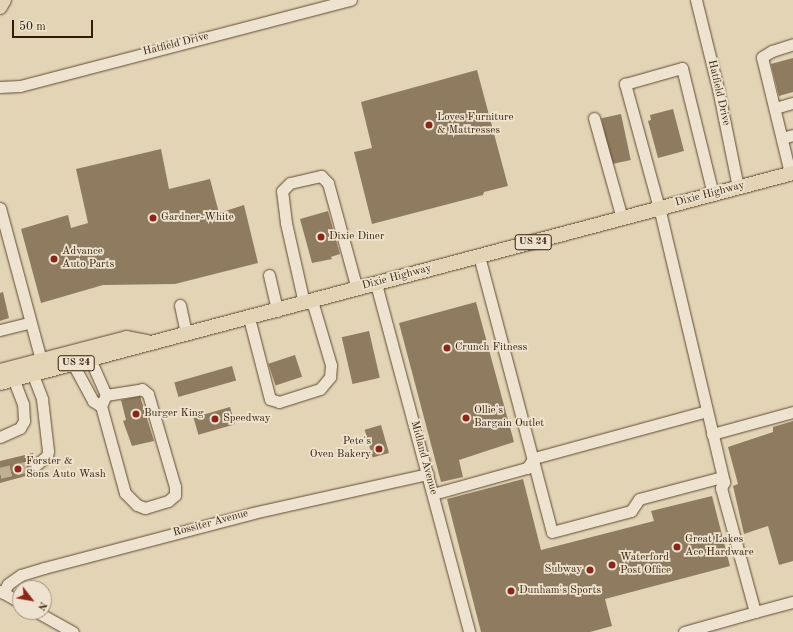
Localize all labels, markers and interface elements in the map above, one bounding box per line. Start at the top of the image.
scale bar [14,12,95,38]
text: 50 m [19,21,46,33]
street label: Hatfield Drive [142,30,210,60]
street label: Hatfield Drive [704,59,732,127]
place label: Loves Furniture & Mattresses [437,112,514,138]
marker: Loves Furniture & Mattresses [424,120,434,130]
street label: Dixie Highway [674,179,746,211]
place label: Gardner-White [161,211,234,225]
marker: Gardner-White [148,213,158,223]
place label: Dixie Diner [329,230,384,244]
marker: Dixie Diner [316,232,326,242]
road number: US 24 [514,234,552,250]
place label: Advance Auto Parts [62,246,114,272]
marker: Advance Auto Parts [49,254,59,264]
street label: Dixie Highway [361,262,433,294]
place label: Crunch Fitness [455,341,527,355]
marker: Crunch Fitness [442,343,452,353]
road number: US 24 [57,355,95,371]
place label: Ollie's Bargain Outlet [474,405,544,431]
place label: Burger King [144,407,204,421]
marker: Burger King [131,409,141,419]
place label: Speedway [223,412,271,426]
marker: Ollie's Bargain Outlet [461,413,471,423]
marker: Speedway [210,414,220,424]
street label: Midland Avenue [407,420,439,496]
place label: Pete's Oven Bakery [310,436,371,462]
marker: Pete's Oven Bakery [374,444,384,454]
place label: Forster & Sons Auto Wash [26,456,106,482]
marker: Forster & Sons Auto Wash [13,464,23,474]
street label: Rossiter Avenue [172,508,250,540]
place label: Great Lakes Ace Hardware [685,534,754,560]
marker: Great Lakes Ace Hardware [672,542,682,552]
place label: Waterford Post Office [620,552,671,578]
marker: Waterford Post Office [607,560,617,570]
place label: Subway [545,563,582,577]
marker: Subway [585,565,595,575]
north arrow [12,580,52,620]
place label: Dunham's Sports [519,584,601,598]
marker: Dunham's Sports [506,586,516,596]
text: N [35,599,49,612]

